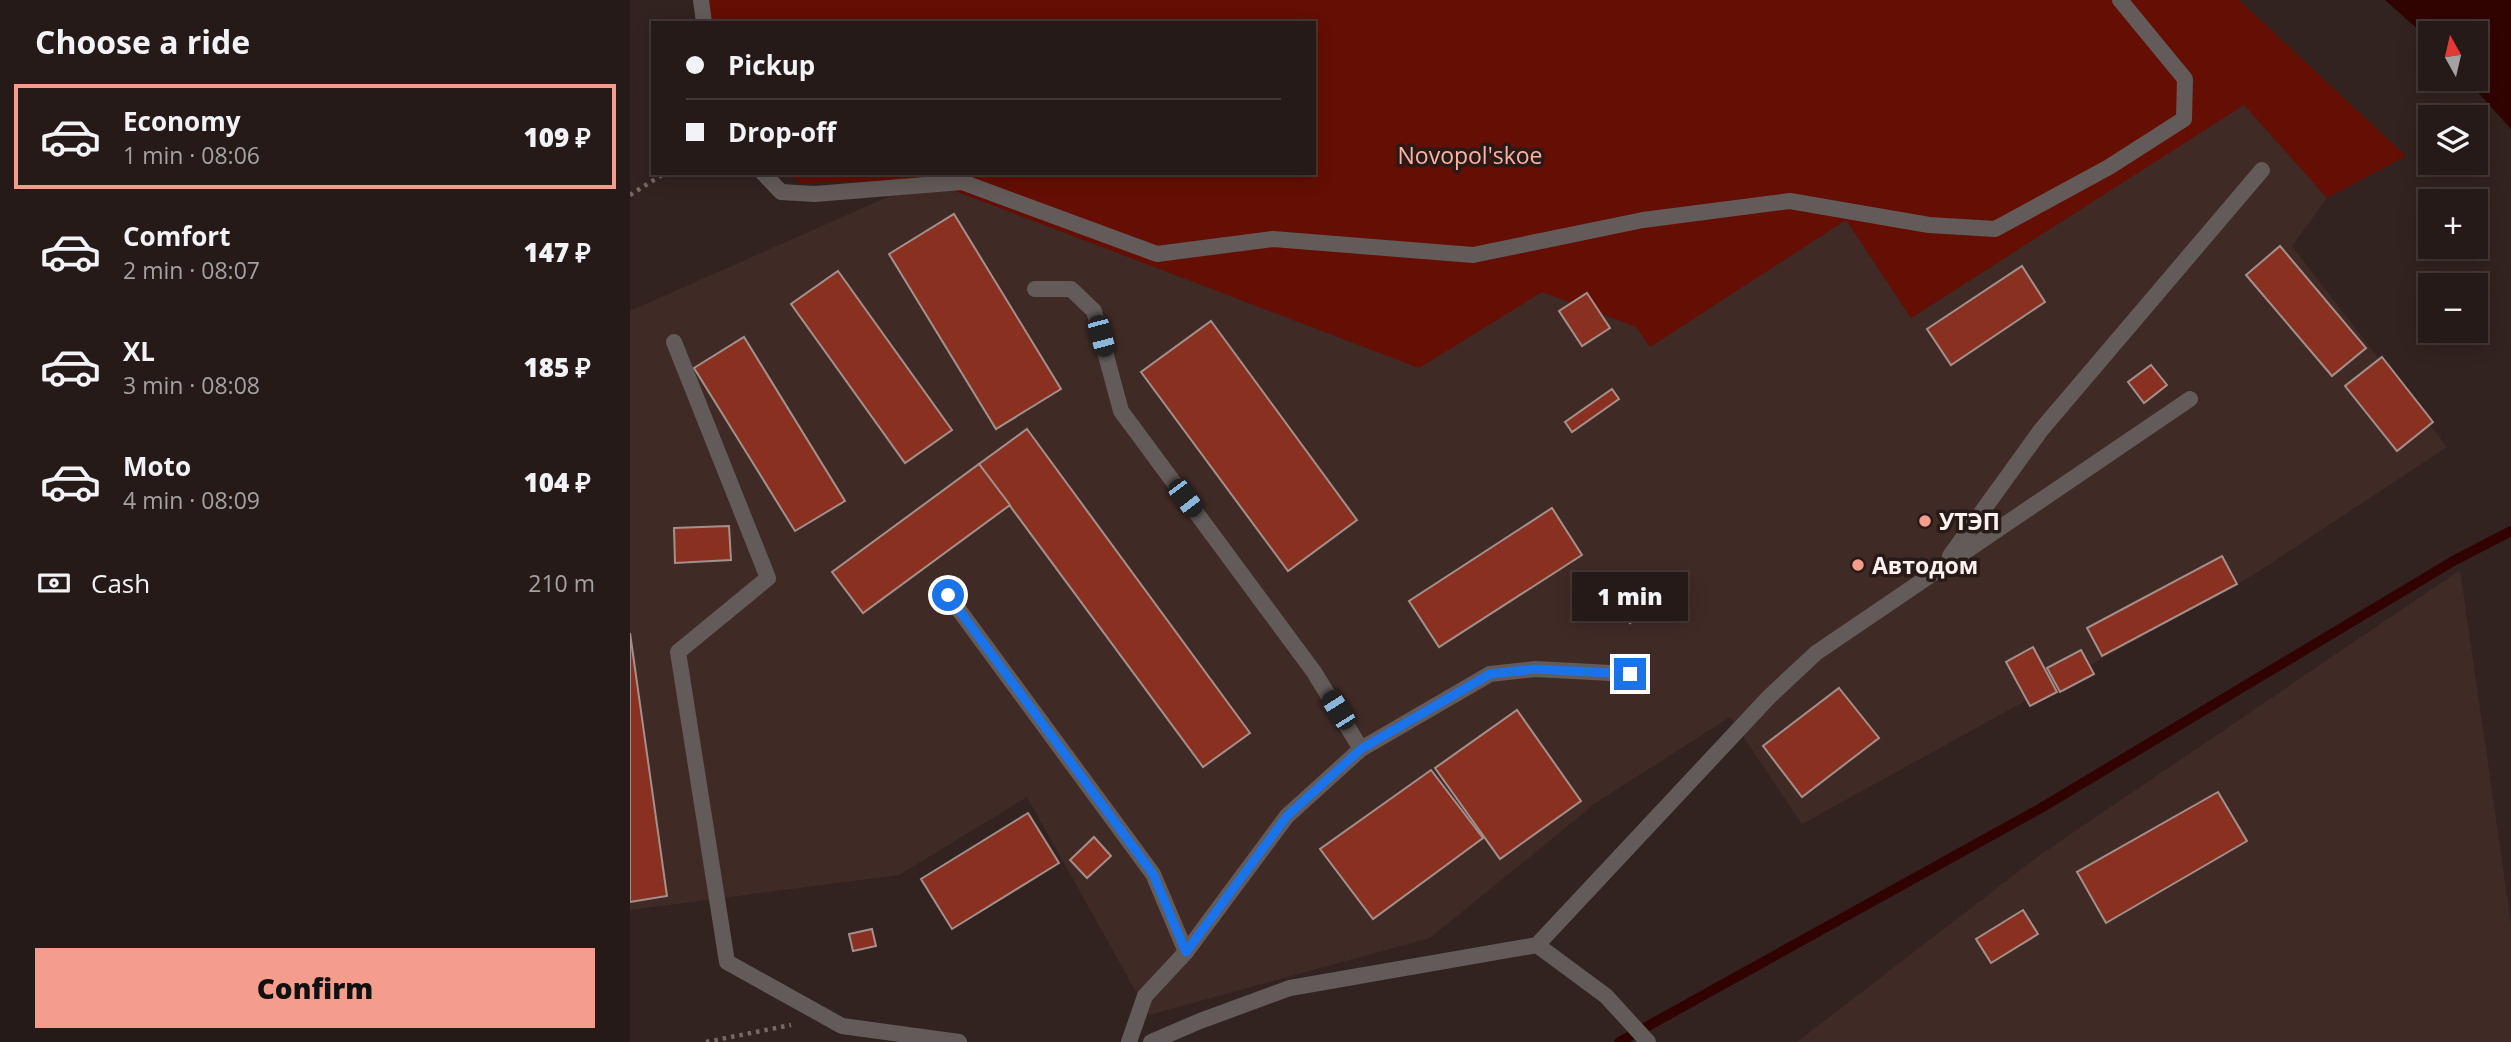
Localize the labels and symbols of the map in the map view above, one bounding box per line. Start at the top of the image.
north arrow [2418,21,2488,91]
park label: Novopol'skoe [1397,139,1543,171]
car [1086,313,1117,359]
car [1164,475,1207,521]
place label: УТЭП [1939,505,2000,537]
marker: УТЭП [1917,513,1933,529]
place label: Автодом [1872,549,1978,581]
marker: Автодом [1850,557,1866,573]
callout: 1 min [1572,572,1688,622]
route start [932,579,964,611]
route end [1614,658,1646,690]
car [1318,687,1359,733]

